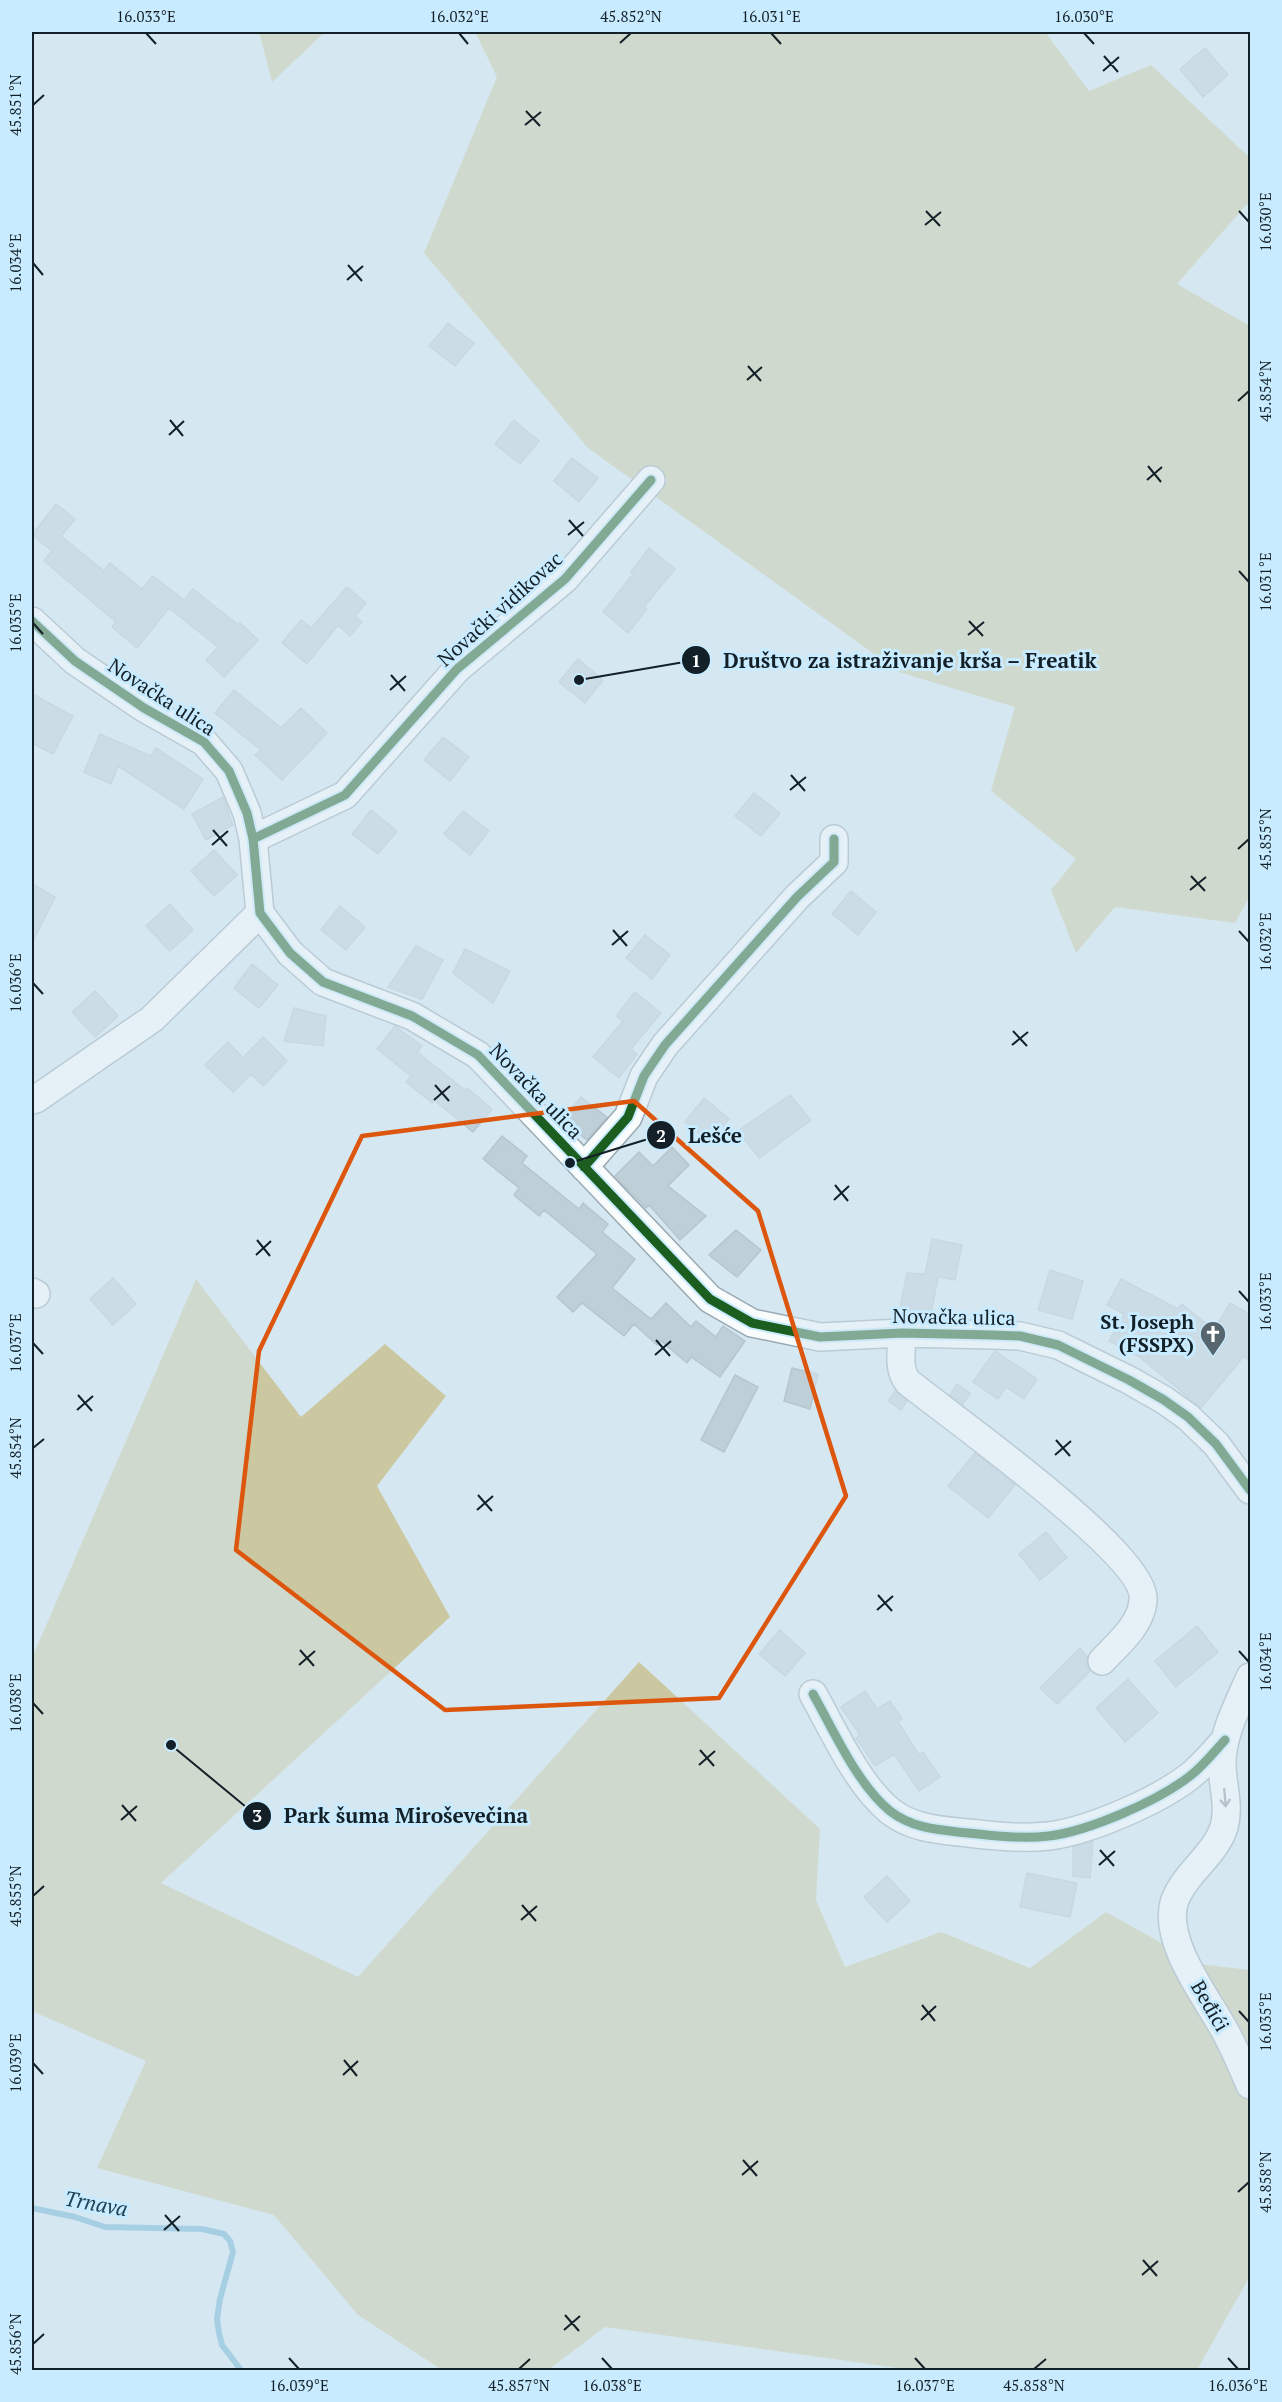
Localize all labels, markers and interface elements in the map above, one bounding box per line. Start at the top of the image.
text: 16.033°E [116,6,176,26]
text: 16.032°E [429,6,489,26]
text: 45.852°N [600,6,662,26]
text: 16.031°E [741,6,801,26]
text: 16.030°E [1054,6,1114,26]
text: 45.851°N [5,74,25,136]
text: 16.030°E [1255,192,1275,252]
text: 16.034°E [5,233,25,293]
text: 45.854°N [1255,360,1275,422]
street label: Novački vidikovac [431,545,568,672]
text: 16.031°E [1255,552,1275,612]
text: 16.035°E [5,593,25,653]
callout: Društvo za istraživanje krša – Freatik [681,641,1110,680]
text: Društvo za istraživanje krša – Freatik [723,646,1097,674]
text: 1 [691,648,701,672]
street label: Novačka ulica [103,652,221,741]
text: 45.855°N [1255,808,1275,870]
text: 16.032°E [1255,912,1275,972]
text: 16.036°E [5,953,25,1013]
street label: Novačka ulica [484,1037,589,1144]
callout: Lešće [646,1116,754,1155]
text: Lešće [688,1121,742,1149]
text: 2 [656,1123,666,1147]
text: 16.033°E [1255,1272,1275,1332]
street label: Novačka ulica [892,1302,1016,1331]
place label: St. Joseph (FSSPX) [1100,1308,1194,1358]
text: 16.037°E [5,1313,25,1373]
church icon: St. Joseph (FSSPX) [1198,1319,1228,1357]
text: 45.854°N [5,1417,25,1479]
text: 16.034°E [1255,1632,1275,1692]
text: 16.038°E [5,1673,25,1733]
one-way arrow [1220,1788,1231,1808]
callout: Park šuma Miroševečina [242,1796,541,1835]
text: Park šuma Miroševečina [284,1801,528,1829]
text: 3 [252,1803,262,1827]
text: 45.855°N [5,1865,25,1927]
street label: Beđići [1185,1975,1236,2036]
text: 16.035°E [1255,1992,1275,2052]
text: 16.039°E [5,2033,25,2093]
text: 45.858°N [1255,2151,1275,2213]
water label: Trnava [62,2184,130,2222]
text: 45.856°N [5,2313,25,2375]
text: 16.039°E [269,2375,329,2395]
text: 45.857°N [488,2375,550,2395]
text: 16.038°E [582,2375,642,2395]
text: 16.037°E [895,2375,955,2395]
text: 45.858°N [1003,2375,1065,2395]
text: 16.036°E [1208,2375,1268,2395]

